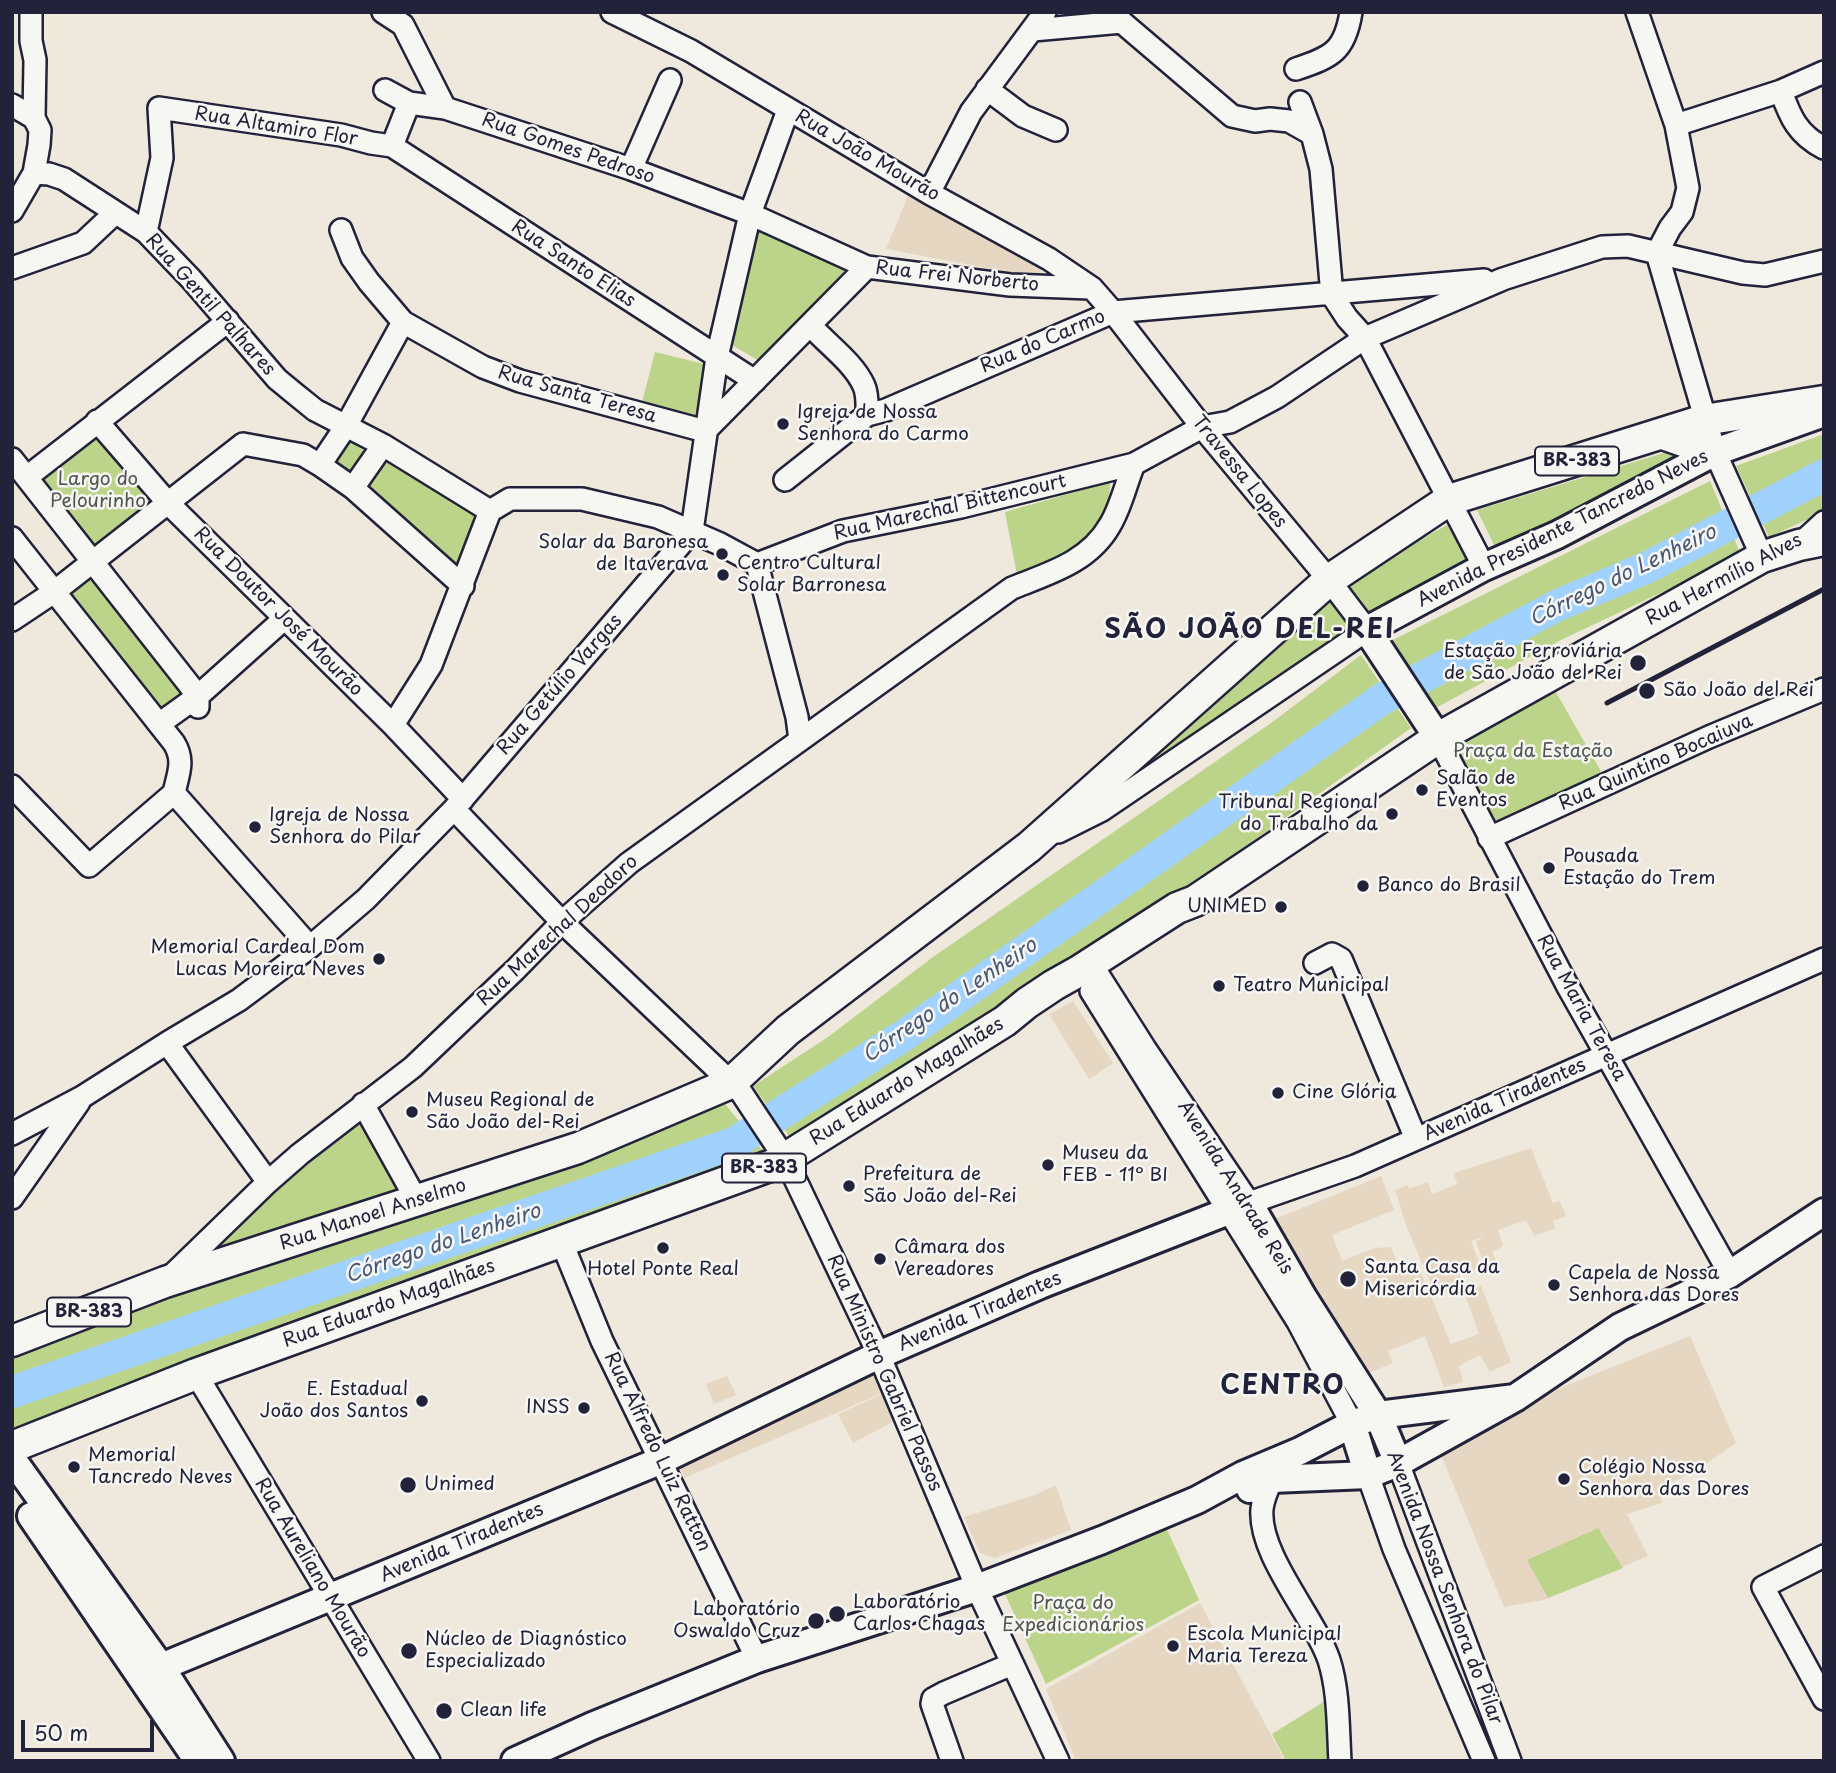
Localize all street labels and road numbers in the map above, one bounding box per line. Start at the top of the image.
street label: Rua Altamiro Flor [193,103,359,151]
street label: Rua João Mourão [791,105,943,207]
street label: Rua Gomes Pedroso [479,109,657,189]
street label: Rua Santo Elias [507,215,639,313]
street label: Rua Gentil Palhares [140,229,280,381]
street label: Rua Frei Norberto [874,257,1040,297]
street label: Rua do Carmo [977,305,1109,379]
street label: Rua Santa Teresa [495,361,659,429]
street label: Travessa Lopes [1187,411,1291,533]
street label: Avenida Presidente Tancredo Neves [1414,445,1712,613]
road number: BR-383 [1535,447,1619,476]
street label: Rua Marechal Bittencourt [831,470,1069,546]
street label: Rua Doutor José Mourão [189,523,367,701]
street label: Rua Hermílio Alves [1642,529,1806,631]
street label: Rua Getúlio Vargas [493,610,627,760]
street label: Rua Quintino Bocaiuva [1556,710,1756,816]
street label: Rua Marechal Deodoro [473,851,643,1011]
street label: Rua Maria Teresa [1531,931,1631,1085]
street label: Rua Eduardo Magalhães [806,1013,1008,1151]
street label: Avenida Tiradentes [1420,1054,1590,1146]
street label: Avenida Andrade Reis [1172,1097,1298,1279]
road number: BR-383 [722,1154,806,1182]
street label: Rua Manoel Anselmo [277,1174,469,1256]
street label: Rua Ministro Gabriel Passos [821,1251,947,1495]
street label: Rua Eduardo Magalhães [280,1255,498,1353]
street label: Avenida Tiradentes [895,1267,1065,1357]
road number: BR-383 [47,1297,131,1326]
street label: Rua Alfredo Luiz Ratton [599,1349,715,1555]
street label: Avenida Nossa Senhora do Pilar [1381,1448,1507,1728]
street label: Rua Aureliano Mourão [249,1474,375,1662]
street label: Avenida Tiradentes [377,1498,547,1588]

